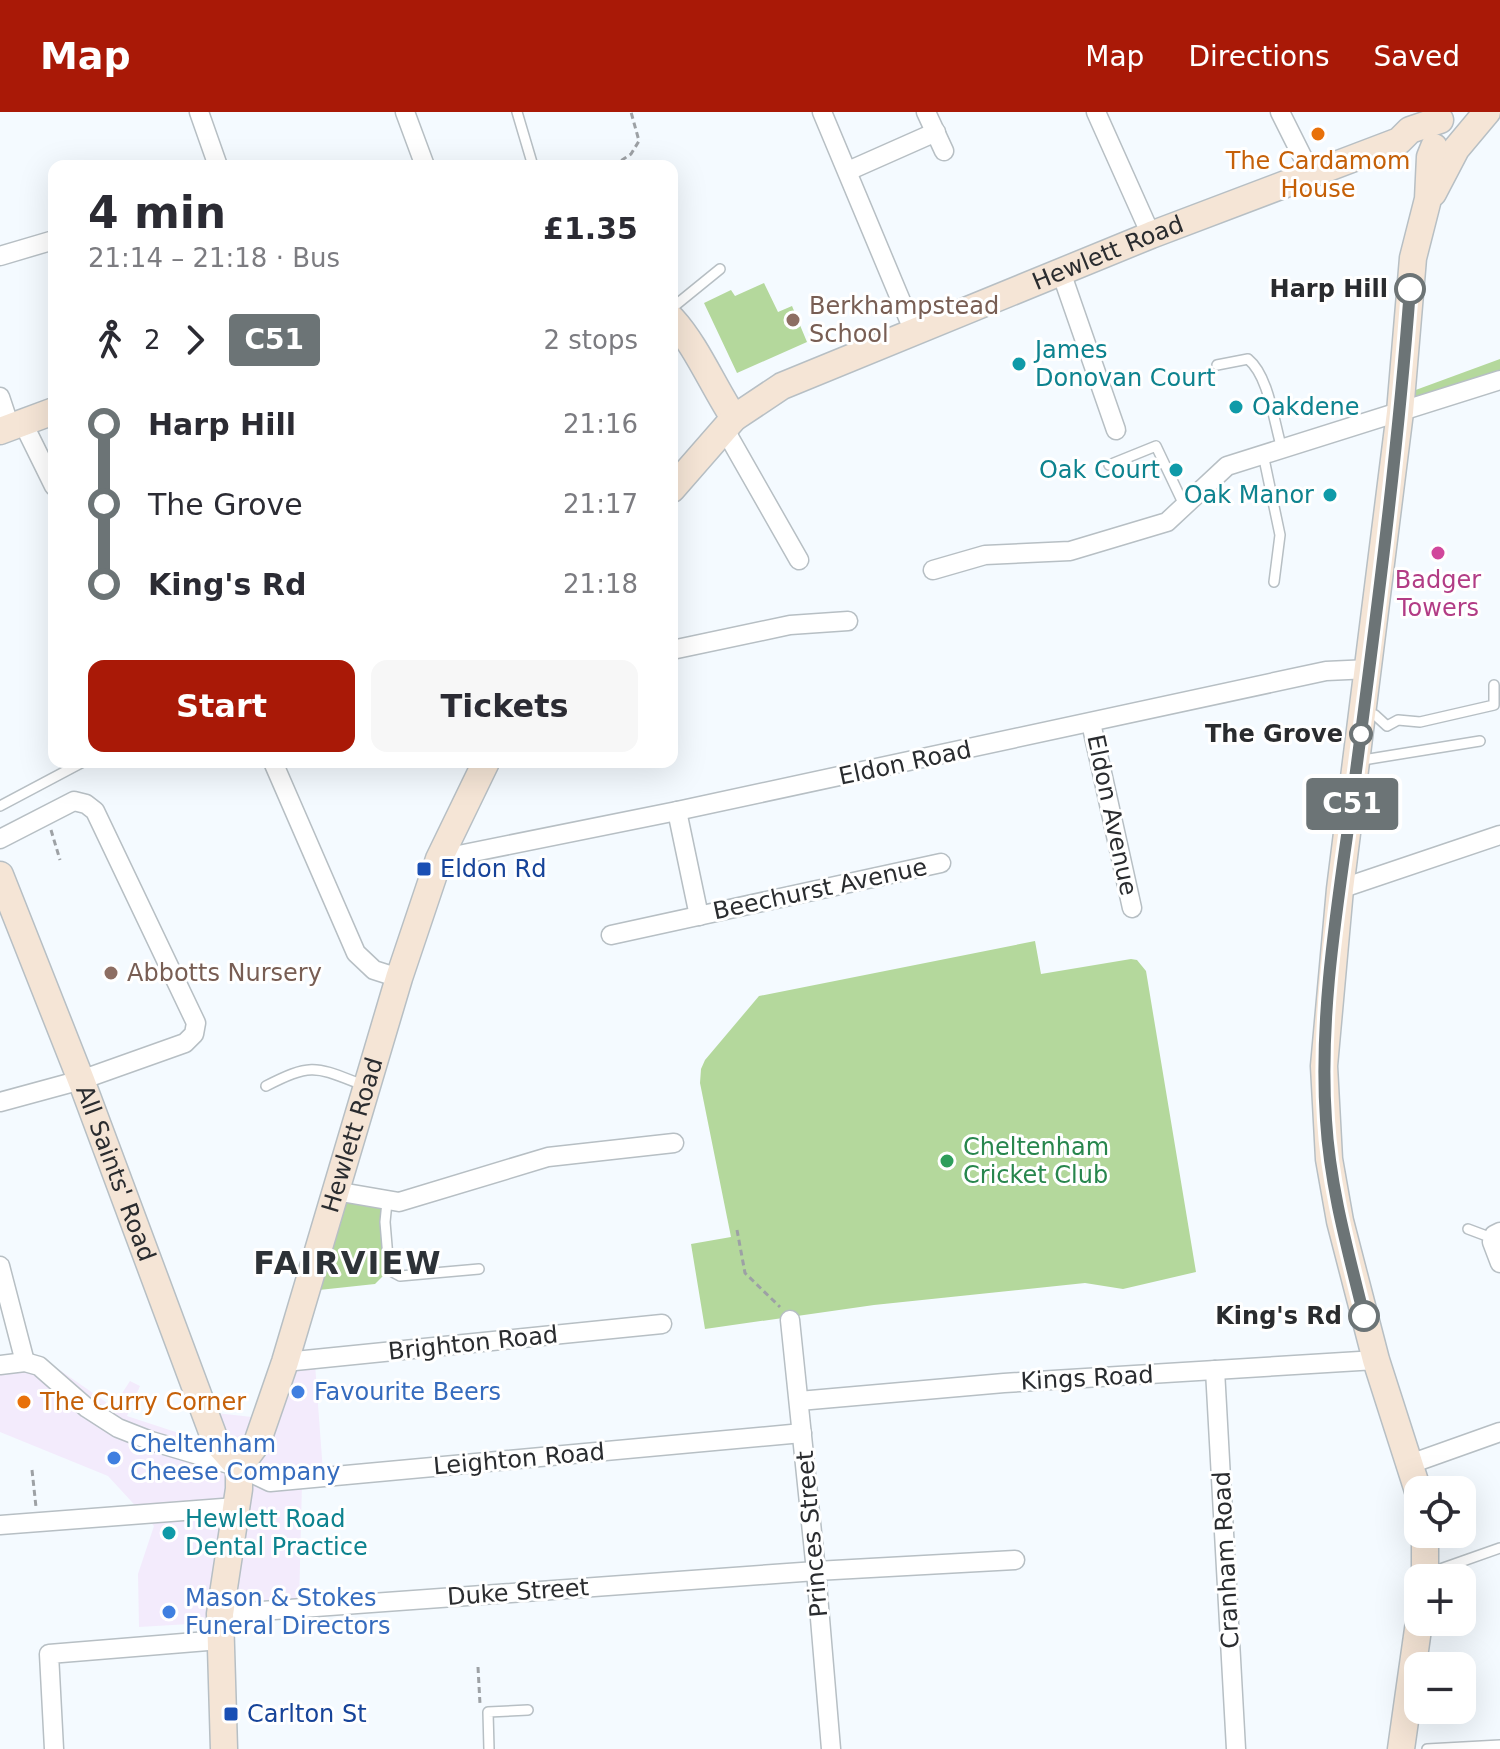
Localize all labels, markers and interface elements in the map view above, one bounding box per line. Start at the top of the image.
text: Map [40,34,131,78]
text: Map [1085,40,1144,73]
text: Directions [1188,40,1329,73]
text: Saved [1373,40,1460,73]
marker: The Cardamom House [1309,125,1327,143]
place label: The Cardamom House [1225,147,1410,203]
text: 4 min [88,187,226,238]
street label: Hewlett Road [1028,210,1187,296]
text: £1.35 [543,211,638,246]
text: 21:14 – 21:18 · Bus [88,243,340,273]
marker: Harp Hill [1395,274,1425,304]
place label: Harp Hill [1270,275,1388,303]
place label: Berkhampstead School [809,292,999,348]
marker: Berkhampstead School [784,311,802,329]
icon: walk [88,318,132,362]
icon: forward [173,318,217,362]
text: C51 [245,323,304,356]
text: 2 [144,325,161,355]
text: 2 stops [543,325,638,355]
place label: James Donovan Court [1033,336,1216,392]
marker: James Donovan Court [1010,355,1028,373]
place label: Oakdene [1252,393,1359,421]
marker: Oakdene [1227,398,1245,416]
text: Harp Hill [148,407,296,442]
text: 21:16 [563,409,638,439]
place label: Oak Court [1039,456,1160,484]
marker: Oak Court [1167,461,1185,479]
place label: Oak Manor [1184,481,1314,509]
marker: Oak Manor [1321,486,1339,504]
text: The Grove [148,487,303,522]
text: 21:17 [563,489,638,519]
marker: Badger Towers [1429,544,1447,562]
place label: Badger Towers [1395,566,1481,622]
text: King's Rd [148,567,306,602]
text: 21:18 [563,569,638,599]
button: Start [88,660,355,752]
button: Tickets [371,660,638,752]
place label: The Grove [1205,720,1343,748]
marker: The Grove [1350,723,1372,745]
street label: Eldon Avenue [1081,732,1143,898]
street label: Eldon Road [836,735,974,791]
line badge: C51 [1306,778,1398,830]
text: C51 [1322,787,1382,820]
street label: Beechurst Avenue [710,853,930,925]
place label: Eldon Rd [440,855,547,883]
marker: Eldon Rd [415,860,433,878]
place label: Abbotts Nursery [127,959,322,987]
marker: Abbotts Nursery [102,964,120,982]
street label: Hewlett Road [316,1054,389,1216]
street label: All Saints' Road [70,1081,161,1265]
place label: Cheltenham Cricket Club [963,1133,1109,1189]
marker: Cheltenham Cricket Club [938,1152,956,1170]
district label: FAIRVIEW [253,1244,443,1282]
marker: King's Rd [1349,1301,1379,1331]
place label: King's Rd [1215,1302,1342,1330]
street label: Brighton Road [387,1320,559,1366]
street label: Kings Road [1020,1361,1154,1395]
place label: Favourite Beers [314,1378,501,1406]
marker: Favourite Beers [289,1383,307,1401]
place label: The Curry Corner [39,1388,246,1416]
marker: The Curry Corner [15,1393,33,1411]
place label: Cheltenham Cheese Company [130,1430,341,1486]
street label: Leighton Road [432,1438,606,1480]
marker: Cheltenham Cheese Company [105,1449,123,1467]
street label: Princes Street [791,1450,833,1618]
street label: Cranham Road [1207,1471,1245,1649]
map controls [1404,1476,1476,1724]
button: locate [1404,1476,1476,1548]
place label: Hewlett Road Dental Practice [185,1505,368,1561]
marker: Hewlett Road Dental Practice [160,1524,178,1542]
button: + [1404,1564,1476,1636]
street label: Duke Street [446,1573,590,1611]
place label: Mason & Stokes Funeral Directors [185,1584,390,1640]
marker: Mason & Stokes Funeral Directors [160,1603,178,1621]
button: − [1404,1652,1476,1724]
place label: Carlton St [247,1700,367,1728]
marker: Carlton St [222,1705,240,1723]

